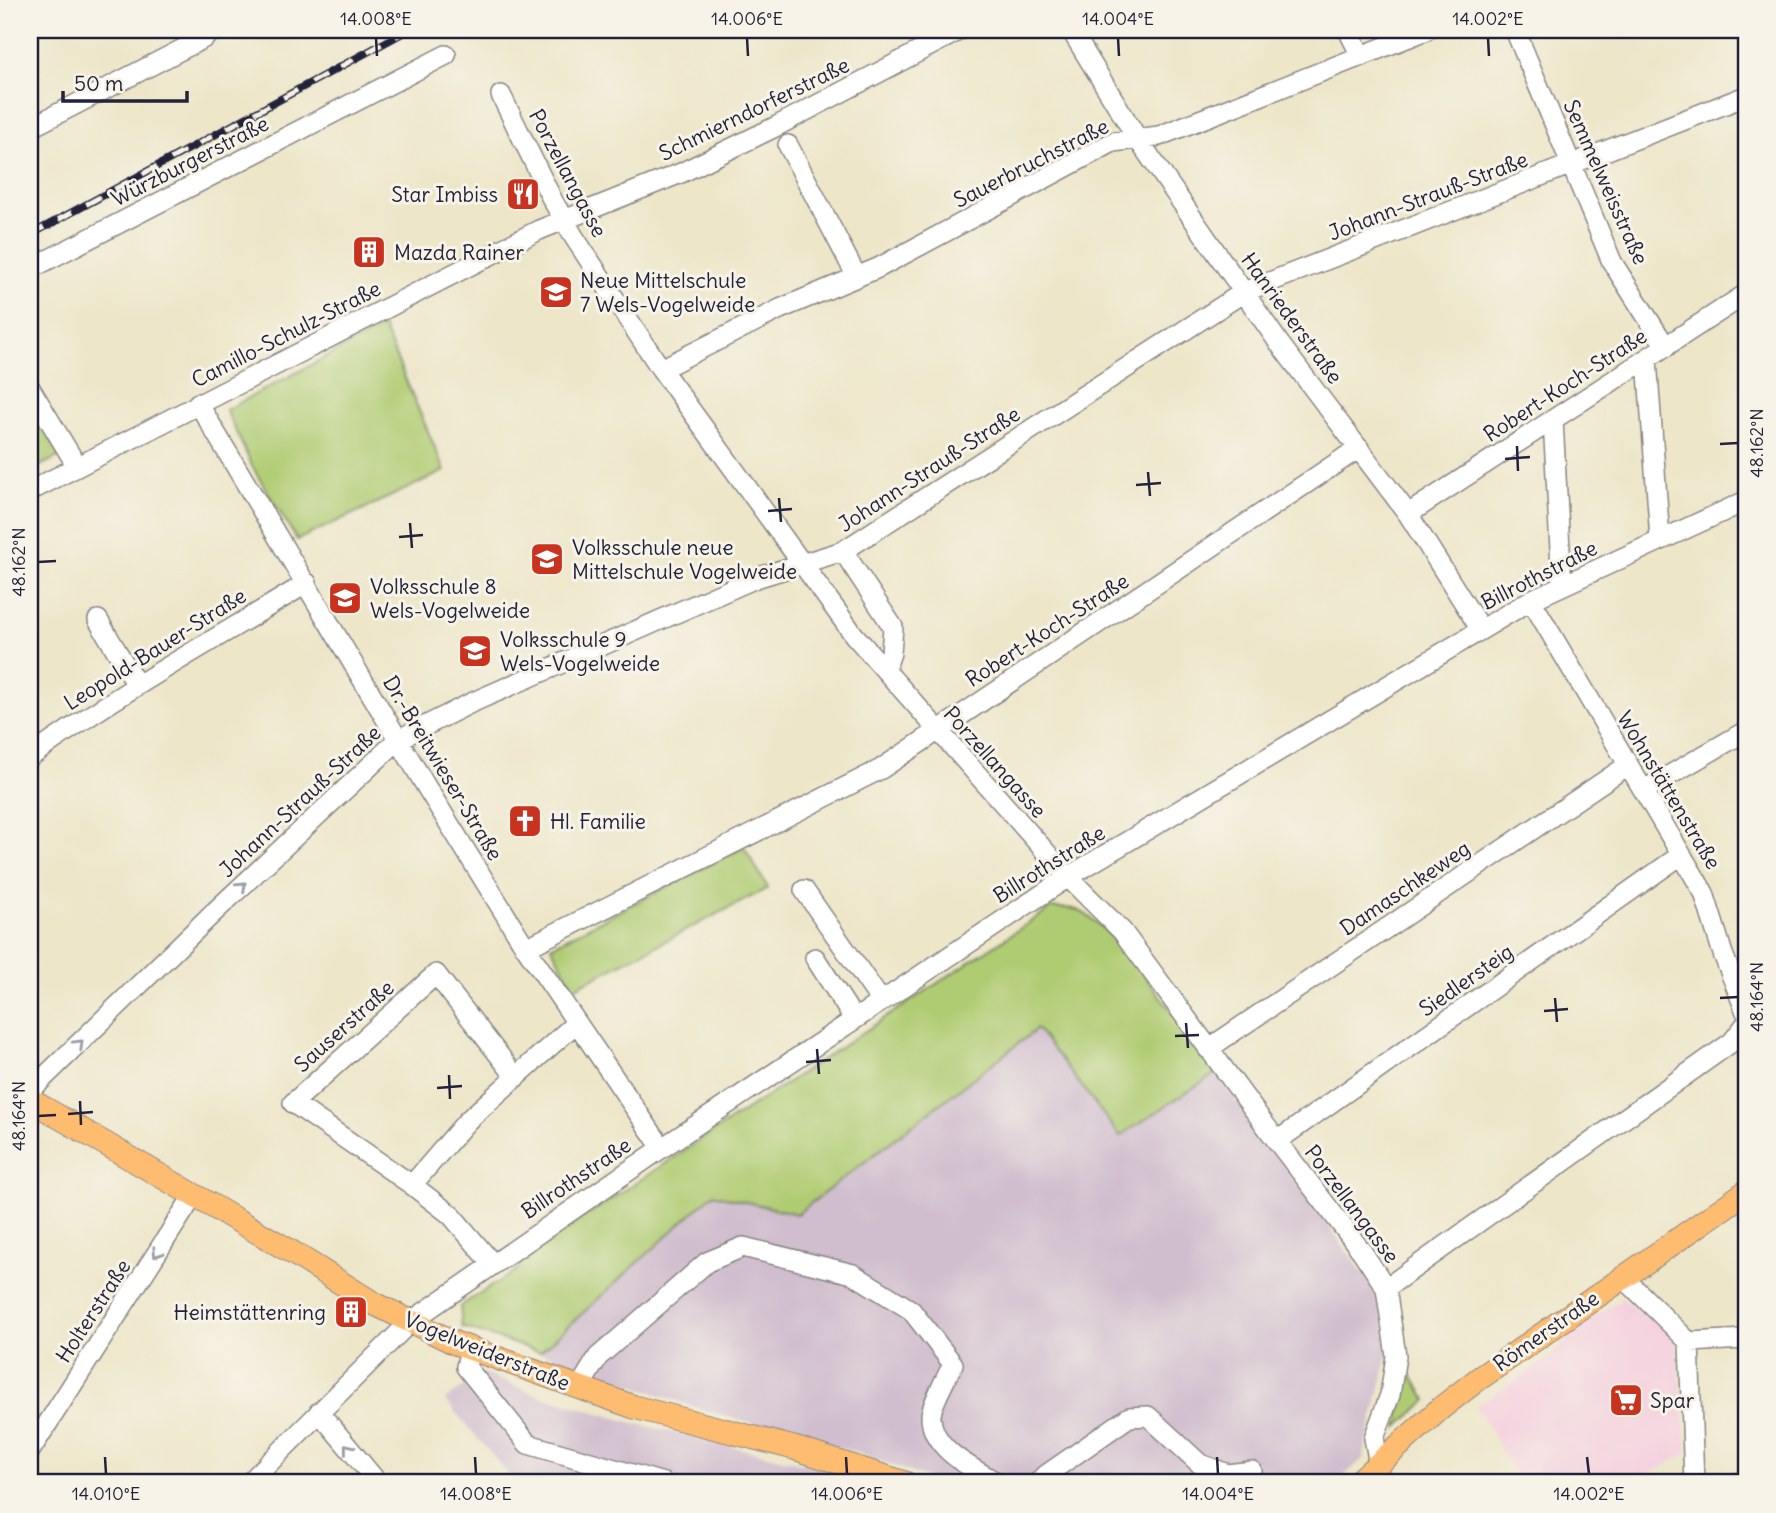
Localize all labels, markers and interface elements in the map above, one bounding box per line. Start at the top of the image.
text: 14.008°E [340,7,412,30]
text: 14.006°E [711,7,783,30]
text: 14.004°E [1082,7,1154,30]
text: 14.002°E [1452,7,1524,30]
street label: Schmierndorferstraße [654,51,854,167]
scale bar [63,60,187,104]
text: 50 m [74,70,123,97]
street label: Semmelweisstraße [1558,95,1654,269]
street label: Porzellangasse [523,104,613,242]
street label: Würzburgerstraße [107,110,273,212]
street label: Sauerbruchstraße [949,112,1113,214]
street label: Johann-Strauß-Straße [1325,146,1531,246]
restaurant icon: Star Imbiss [504,175,542,213]
place label: Star Imbiss [391,181,498,208]
building icon: Mazda Rainer [350,233,388,271]
place label: Mazda Rainer [394,239,525,266]
street label: Hanriederstraße [1235,247,1349,389]
place label: Neue Mittelschule 7 Wels-Vogelweide [580,267,755,318]
school or university icon: Neue Mittelschule 7 Wels-Vogelweide [537,273,575,311]
street label: Camillo-Schulz-Straße [187,275,385,393]
street label: Robert-Koch-Straße [1478,322,1652,448]
street label: Johann-Strauß-Straße [833,400,1025,538]
text: 48.162°N [1745,408,1768,478]
text: 48.162°N [7,527,30,597]
place label: Volksschule neue Mittelschule Vogelweide [572,534,797,585]
street label: Billrothstraße [1476,534,1602,616]
school or university icon: Volksschule neue Mittelschule Vogelweide [528,540,566,578]
street label: Robert-Koch-Straße [960,567,1134,693]
place label: Volksschule 8 Wels-Vogelweide [370,573,530,624]
school or university icon: Volksschule 8 Wels-Vogelweide [326,579,364,617]
street label: Leopold-Bauer-Straße [59,582,251,716]
place label: Volksschule 9 Wels-Vogelweide [500,626,660,677]
school or university icon: Volksschule 9 Wels-Vogelweide [456,632,494,670]
street label: Dr.-Breitwieser-Straße [377,671,509,865]
street label: Porzellangasse [938,700,1052,824]
street label: Wohnstättenstraße [1611,706,1727,874]
street label: Johann-Strauß-Straße [214,719,386,883]
church icon: Hl. Familie [506,802,544,840]
place label: Hl. Familie [550,808,646,835]
street label: Billrothstraße [988,819,1110,909]
street label: Damaschkeweg [1335,835,1475,941]
one-way arrow [234,882,247,894]
street label: Siedlersteig [1414,938,1518,1022]
text: 48.164°N [1745,962,1768,1032]
street label: Sauserstraße [289,974,399,1078]
one-way arrow [70,1039,83,1052]
text: 48.164°N [7,1081,30,1151]
street label: Billrothstraße [516,1131,636,1225]
street label: Porzellangasse [1299,1139,1405,1269]
one-way arrow [152,1245,165,1258]
street label: Holterstraße [50,1254,136,1368]
street label: Römerstraße [1488,1285,1604,1377]
building icon: Heimstättenring [332,1293,370,1331]
place label: Heimstättenring [173,1299,326,1326]
street label: Vogelweiderstraße [400,1305,574,1397]
supermarket icon: Spar [1607,1381,1645,1419]
place label: Spar [1650,1387,1695,1414]
one-way arrow [344,1443,357,1455]
text: 14.010°E [72,1482,140,1505]
text: 14.008°E [440,1482,512,1505]
text: 14.006°E [811,1482,883,1505]
text: 14.004°E [1182,1482,1254,1505]
text: 14.002°E [1553,1482,1625,1505]

